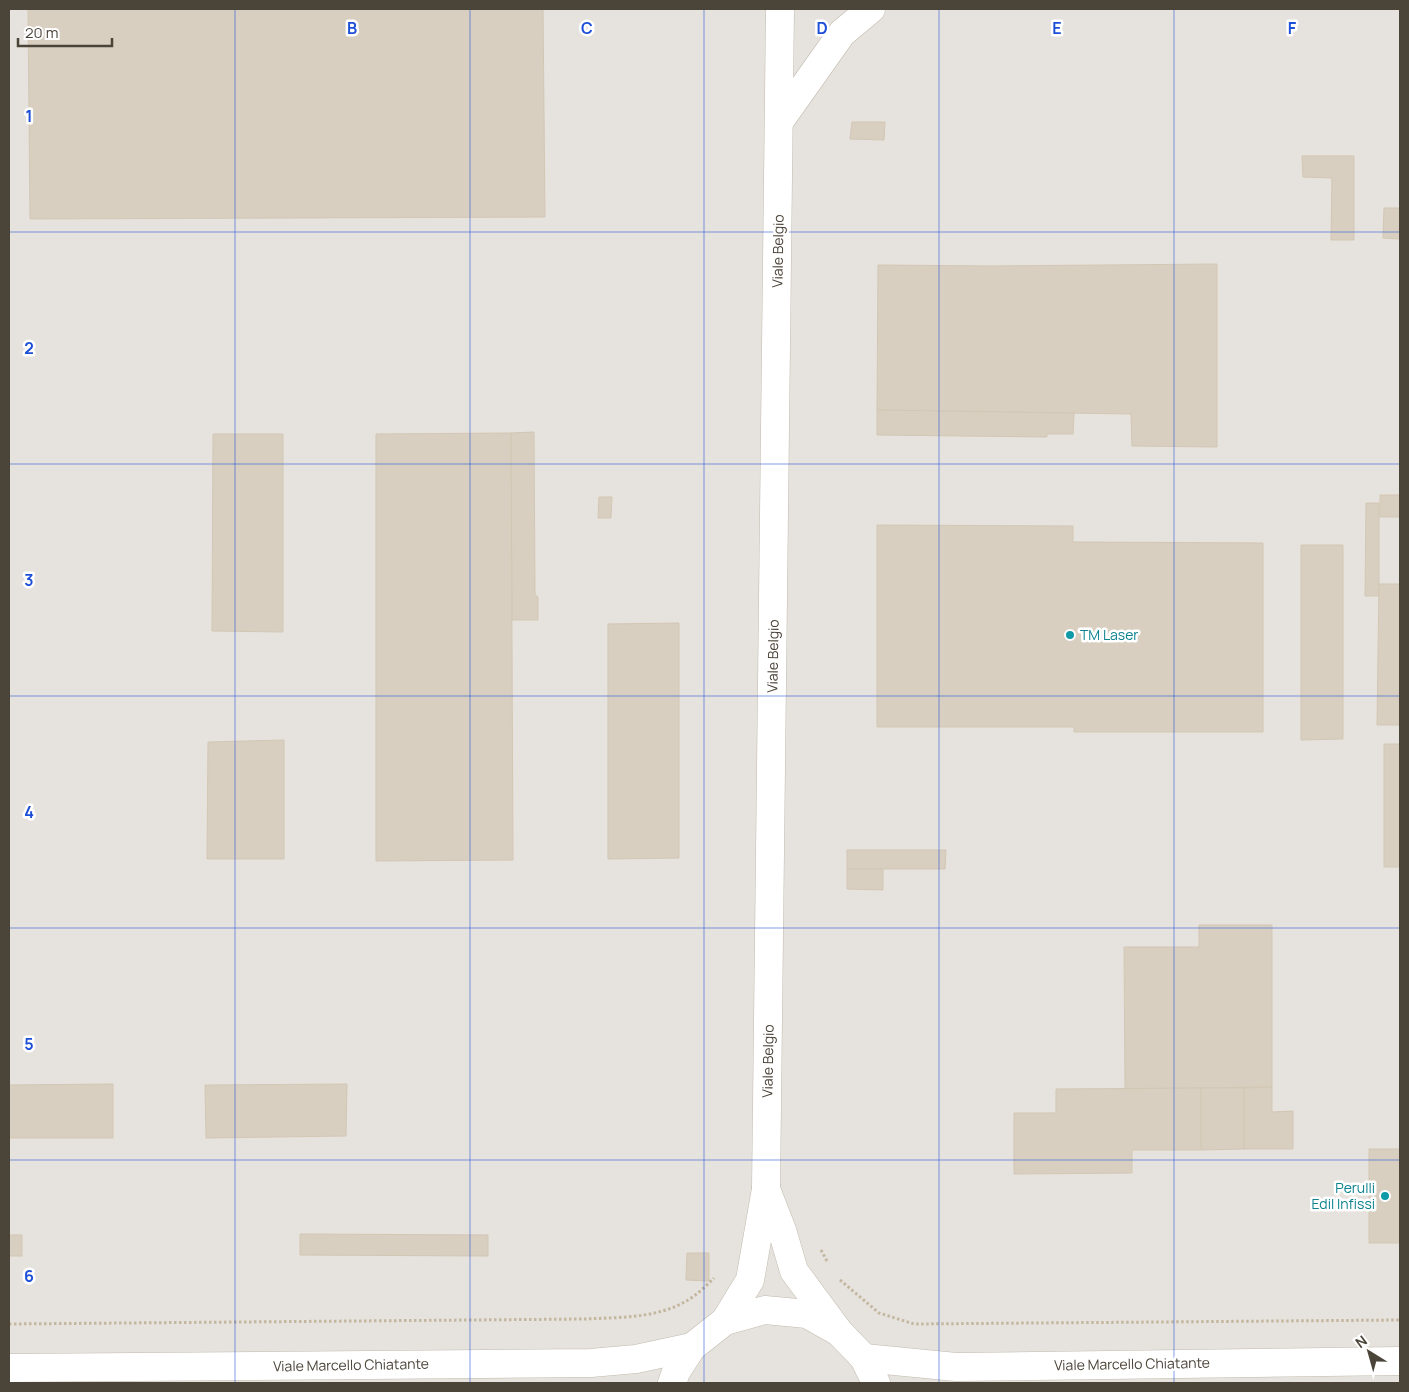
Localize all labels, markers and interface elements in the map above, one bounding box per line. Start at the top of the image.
scale bar [18,15,111,47]
text: B [347,17,357,39]
text: C [581,17,593,39]
text: D [816,17,828,39]
text: E [1052,17,1062,39]
text: F [1288,17,1297,39]
text: 20 m [25,22,58,43]
text: 1 [25,105,33,127]
street label: Viale Belgio [767,214,788,288]
text: 2 [24,337,34,359]
text: 3 [24,569,34,591]
street label: Viale Belgio [762,619,783,693]
place label: TM Laser [1080,625,1138,644]
marker: TM Laser [1064,629,1076,641]
text: 4 [24,801,34,823]
street label: Viale Belgio [757,1024,778,1098]
text: 5 [24,1033,34,1055]
place label: Perulli Edil Infissi [1311,1178,1375,1213]
marker: Perulli Edil Infissi [1379,1190,1391,1202]
text: 6 [24,1265,34,1287]
north arrow [1344,1327,1394,1377]
text: N [1351,1331,1371,1352]
street label: Viale Marcello Chiatante [1054,1353,1210,1374]
street label: Viale Marcello Chiatante [273,1354,429,1375]

